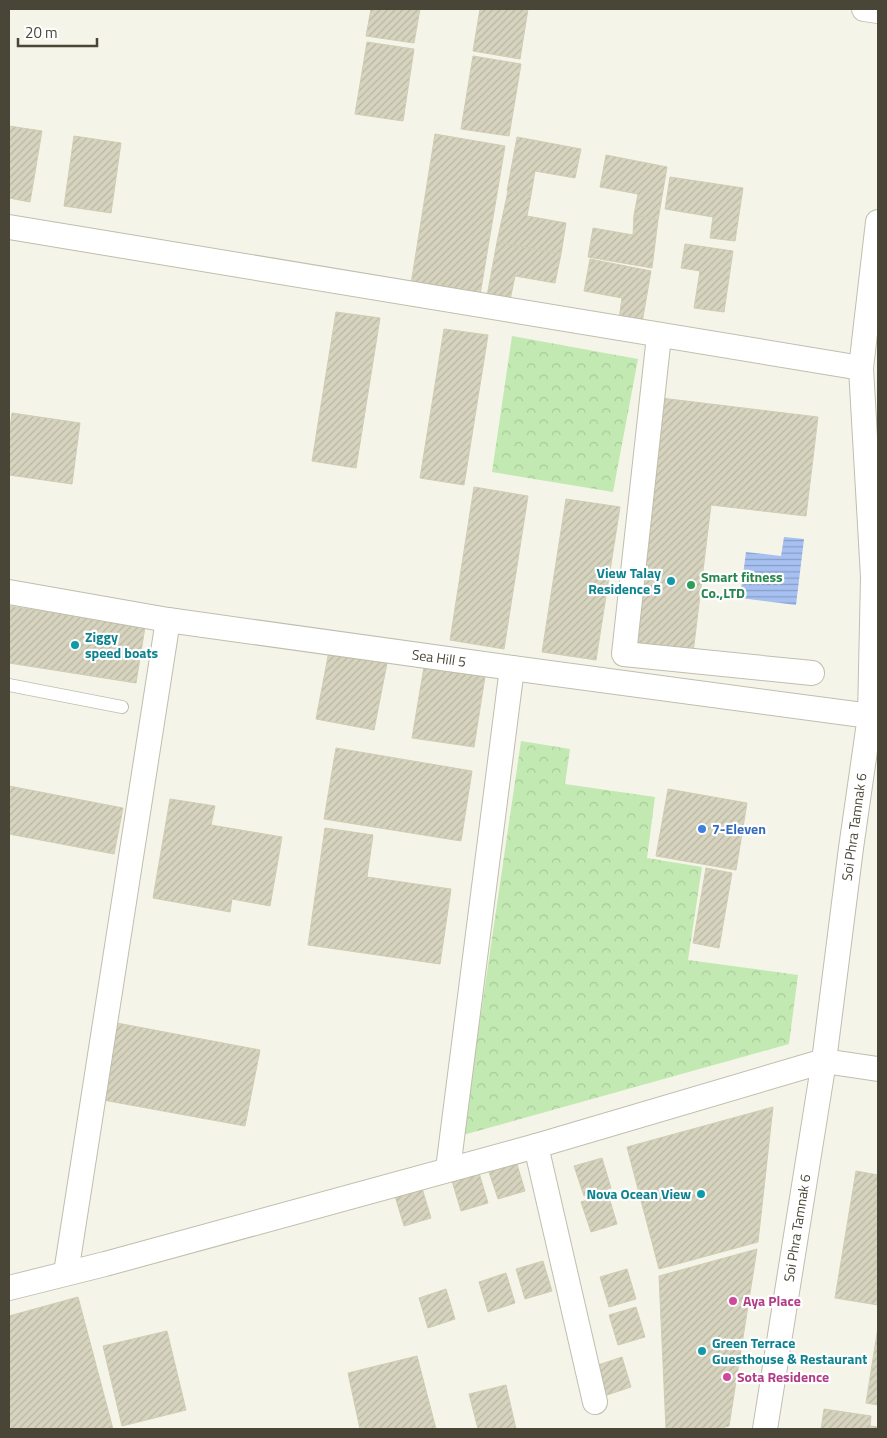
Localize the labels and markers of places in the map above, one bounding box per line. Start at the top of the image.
place label: View Talay Residence 5 [588,562,661,599]
place label: Smart fitness Co.,LTD [701,566,783,603]
marker: View Talay Residence 5 [665,575,677,587]
marker: Smart fitness Co.,LTD [685,579,697,591]
place label: Ziggy speed boats [85,626,159,663]
marker: Ziggy speed boats [69,639,81,651]
place label: 7-Eleven [712,818,766,839]
marker: 7-Eleven [696,823,708,835]
place label: Nova Ocean View [586,1183,691,1204]
marker: Nova Ocean View [695,1188,707,1200]
place label: Aya Place [743,1290,801,1311]
marker: Aya Place [727,1295,739,1307]
place label: Green Terrace Guesthouse & Restaurant [712,1332,867,1369]
marker: Green Terrace Guesthouse & Restaurant [696,1345,708,1357]
place label: Sota Residence [737,1366,829,1387]
marker: Sota Residence [721,1371,733,1383]

